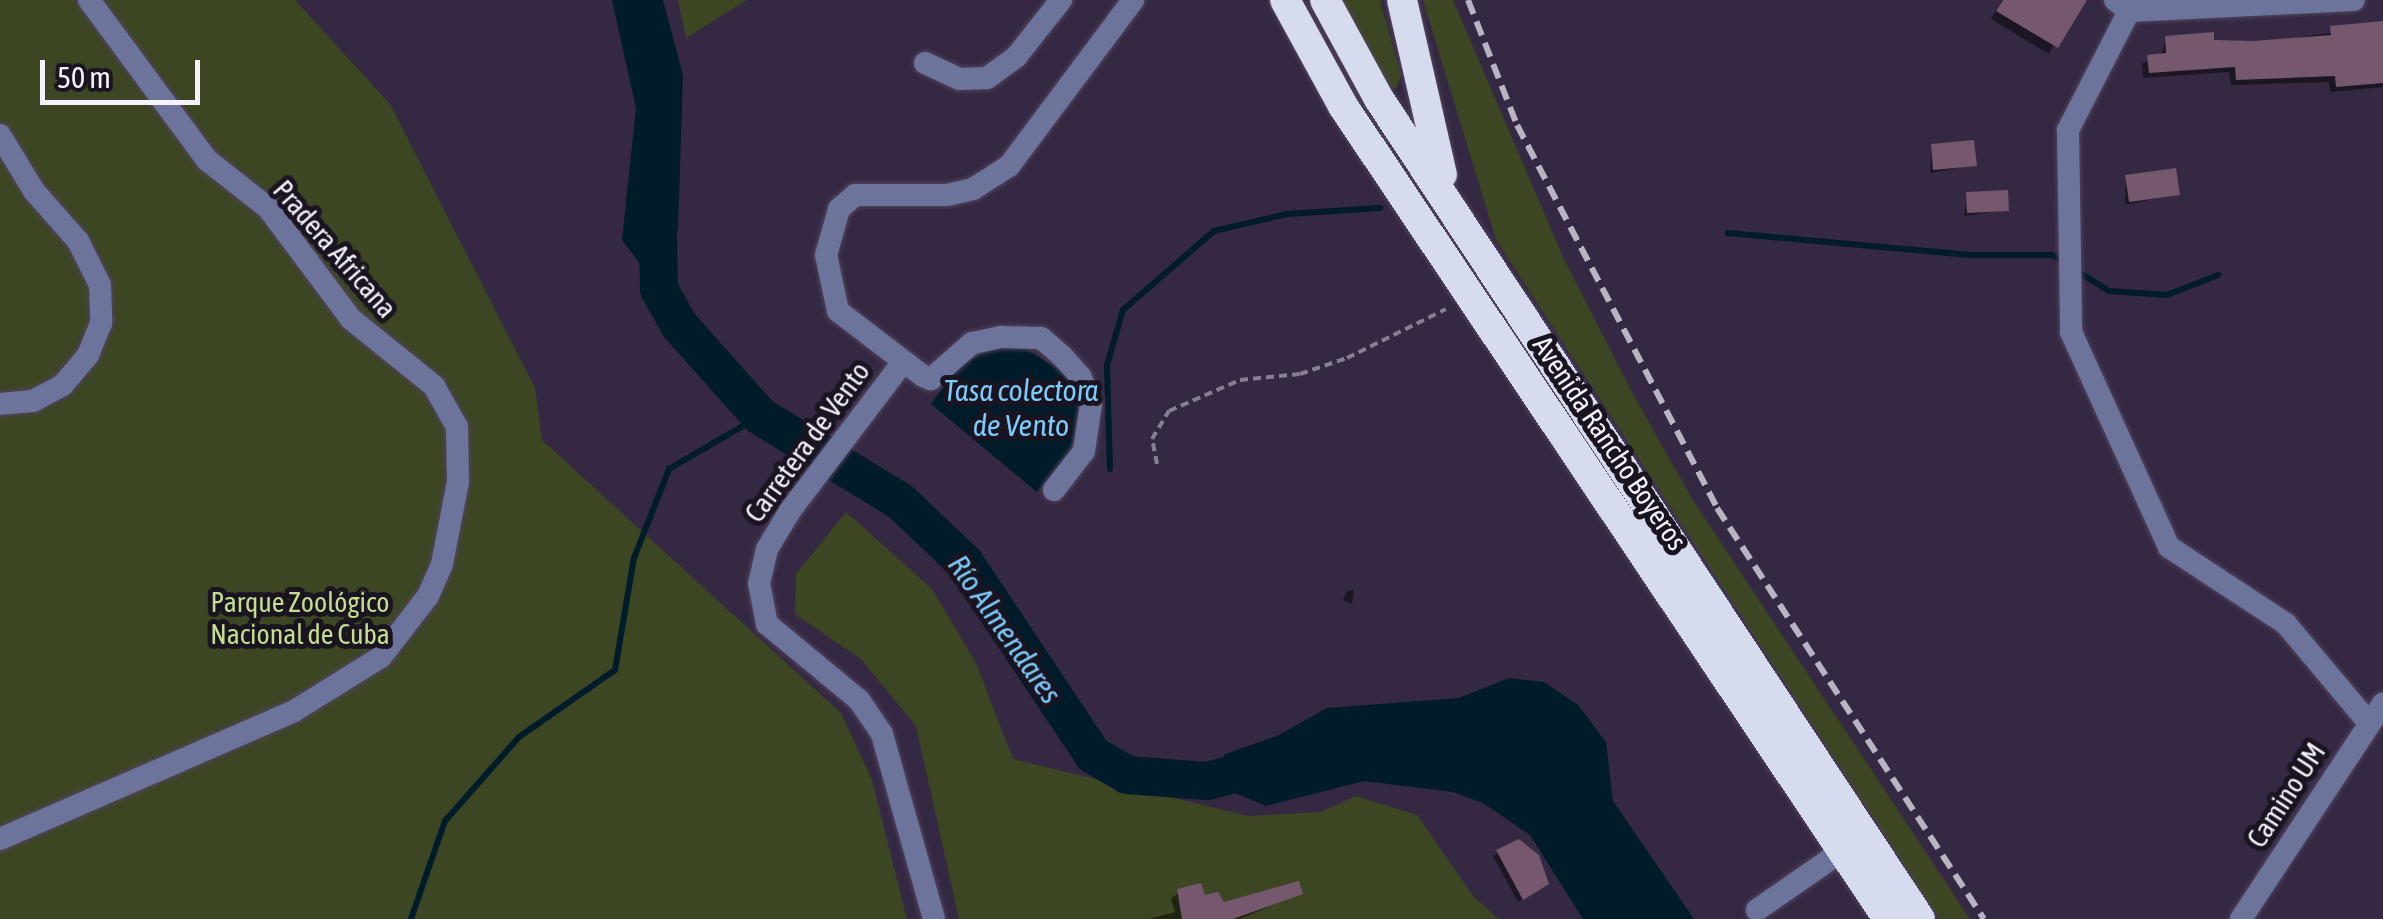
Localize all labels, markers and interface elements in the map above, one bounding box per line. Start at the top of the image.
scale bar [45,40,205,102]
text: 50 m [57,60,111,94]
street label: Pradera Africana [266,173,404,325]
street label: Avenida Rancho Boyeros [1526,330,1694,556]
street label: Carretera de Vento [738,355,876,529]
water label: Tasa colectora de Vento [943,372,1099,442]
water label: Río Almendares [941,548,1069,710]
park label: Parque Zoológico Nacional de Cuba [210,585,390,651]
street label: Camino UM [2240,736,2332,854]

